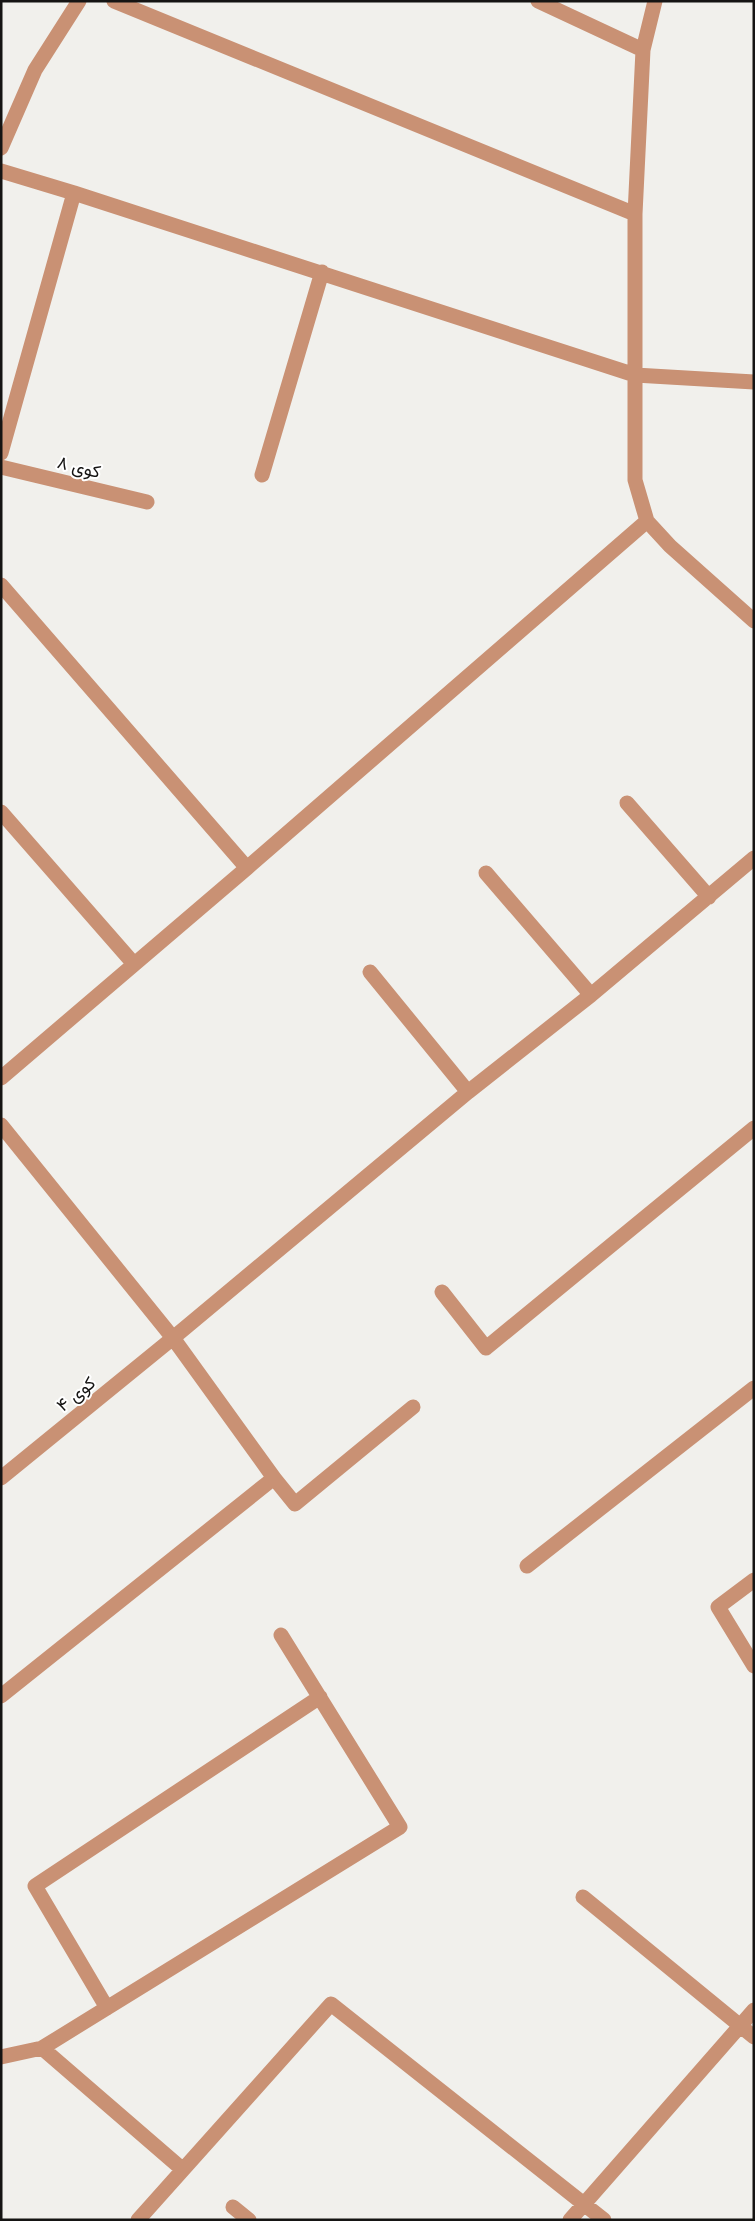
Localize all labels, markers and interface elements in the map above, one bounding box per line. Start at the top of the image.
street label: کوی ۸ [55,450,103,484]
street label: کوی ۴ [51,1371,101,1417]

